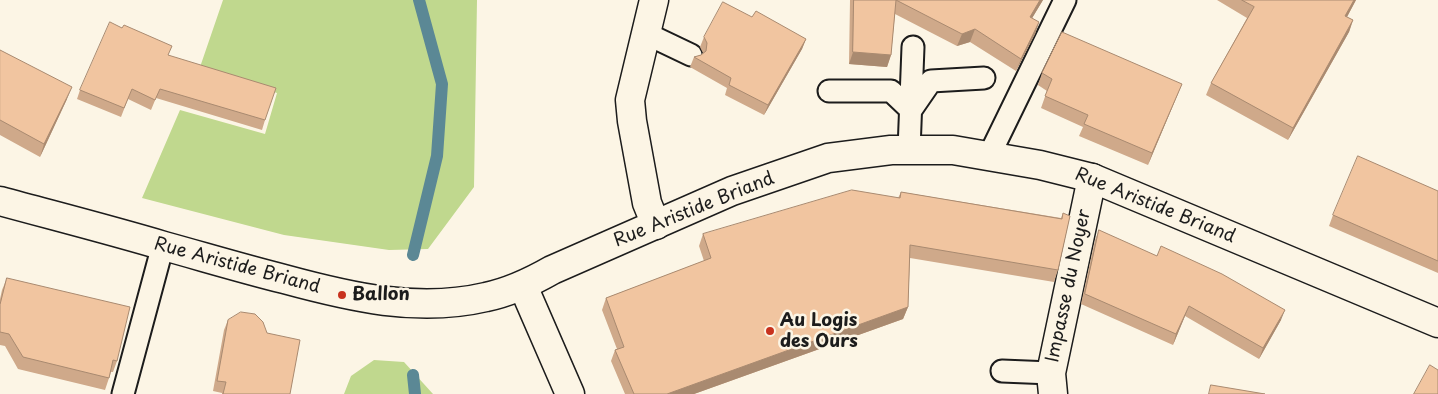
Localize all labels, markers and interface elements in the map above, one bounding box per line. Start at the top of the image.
street label: Rue Aristide Briand [1072,164,1238,248]
street label: Rue Aristide Briand [611,168,777,252]
street label: Impasse du Noyer [1042,207,1096,365]
street label: Rue Aristide Briand [152,233,322,299]
place label: Ballon [352,284,410,306]
marker: Ballon [336,289,348,301]
place label: Au Logis des Ours [780,310,858,352]
marker: Au Logis des Ours [764,325,776,337]

